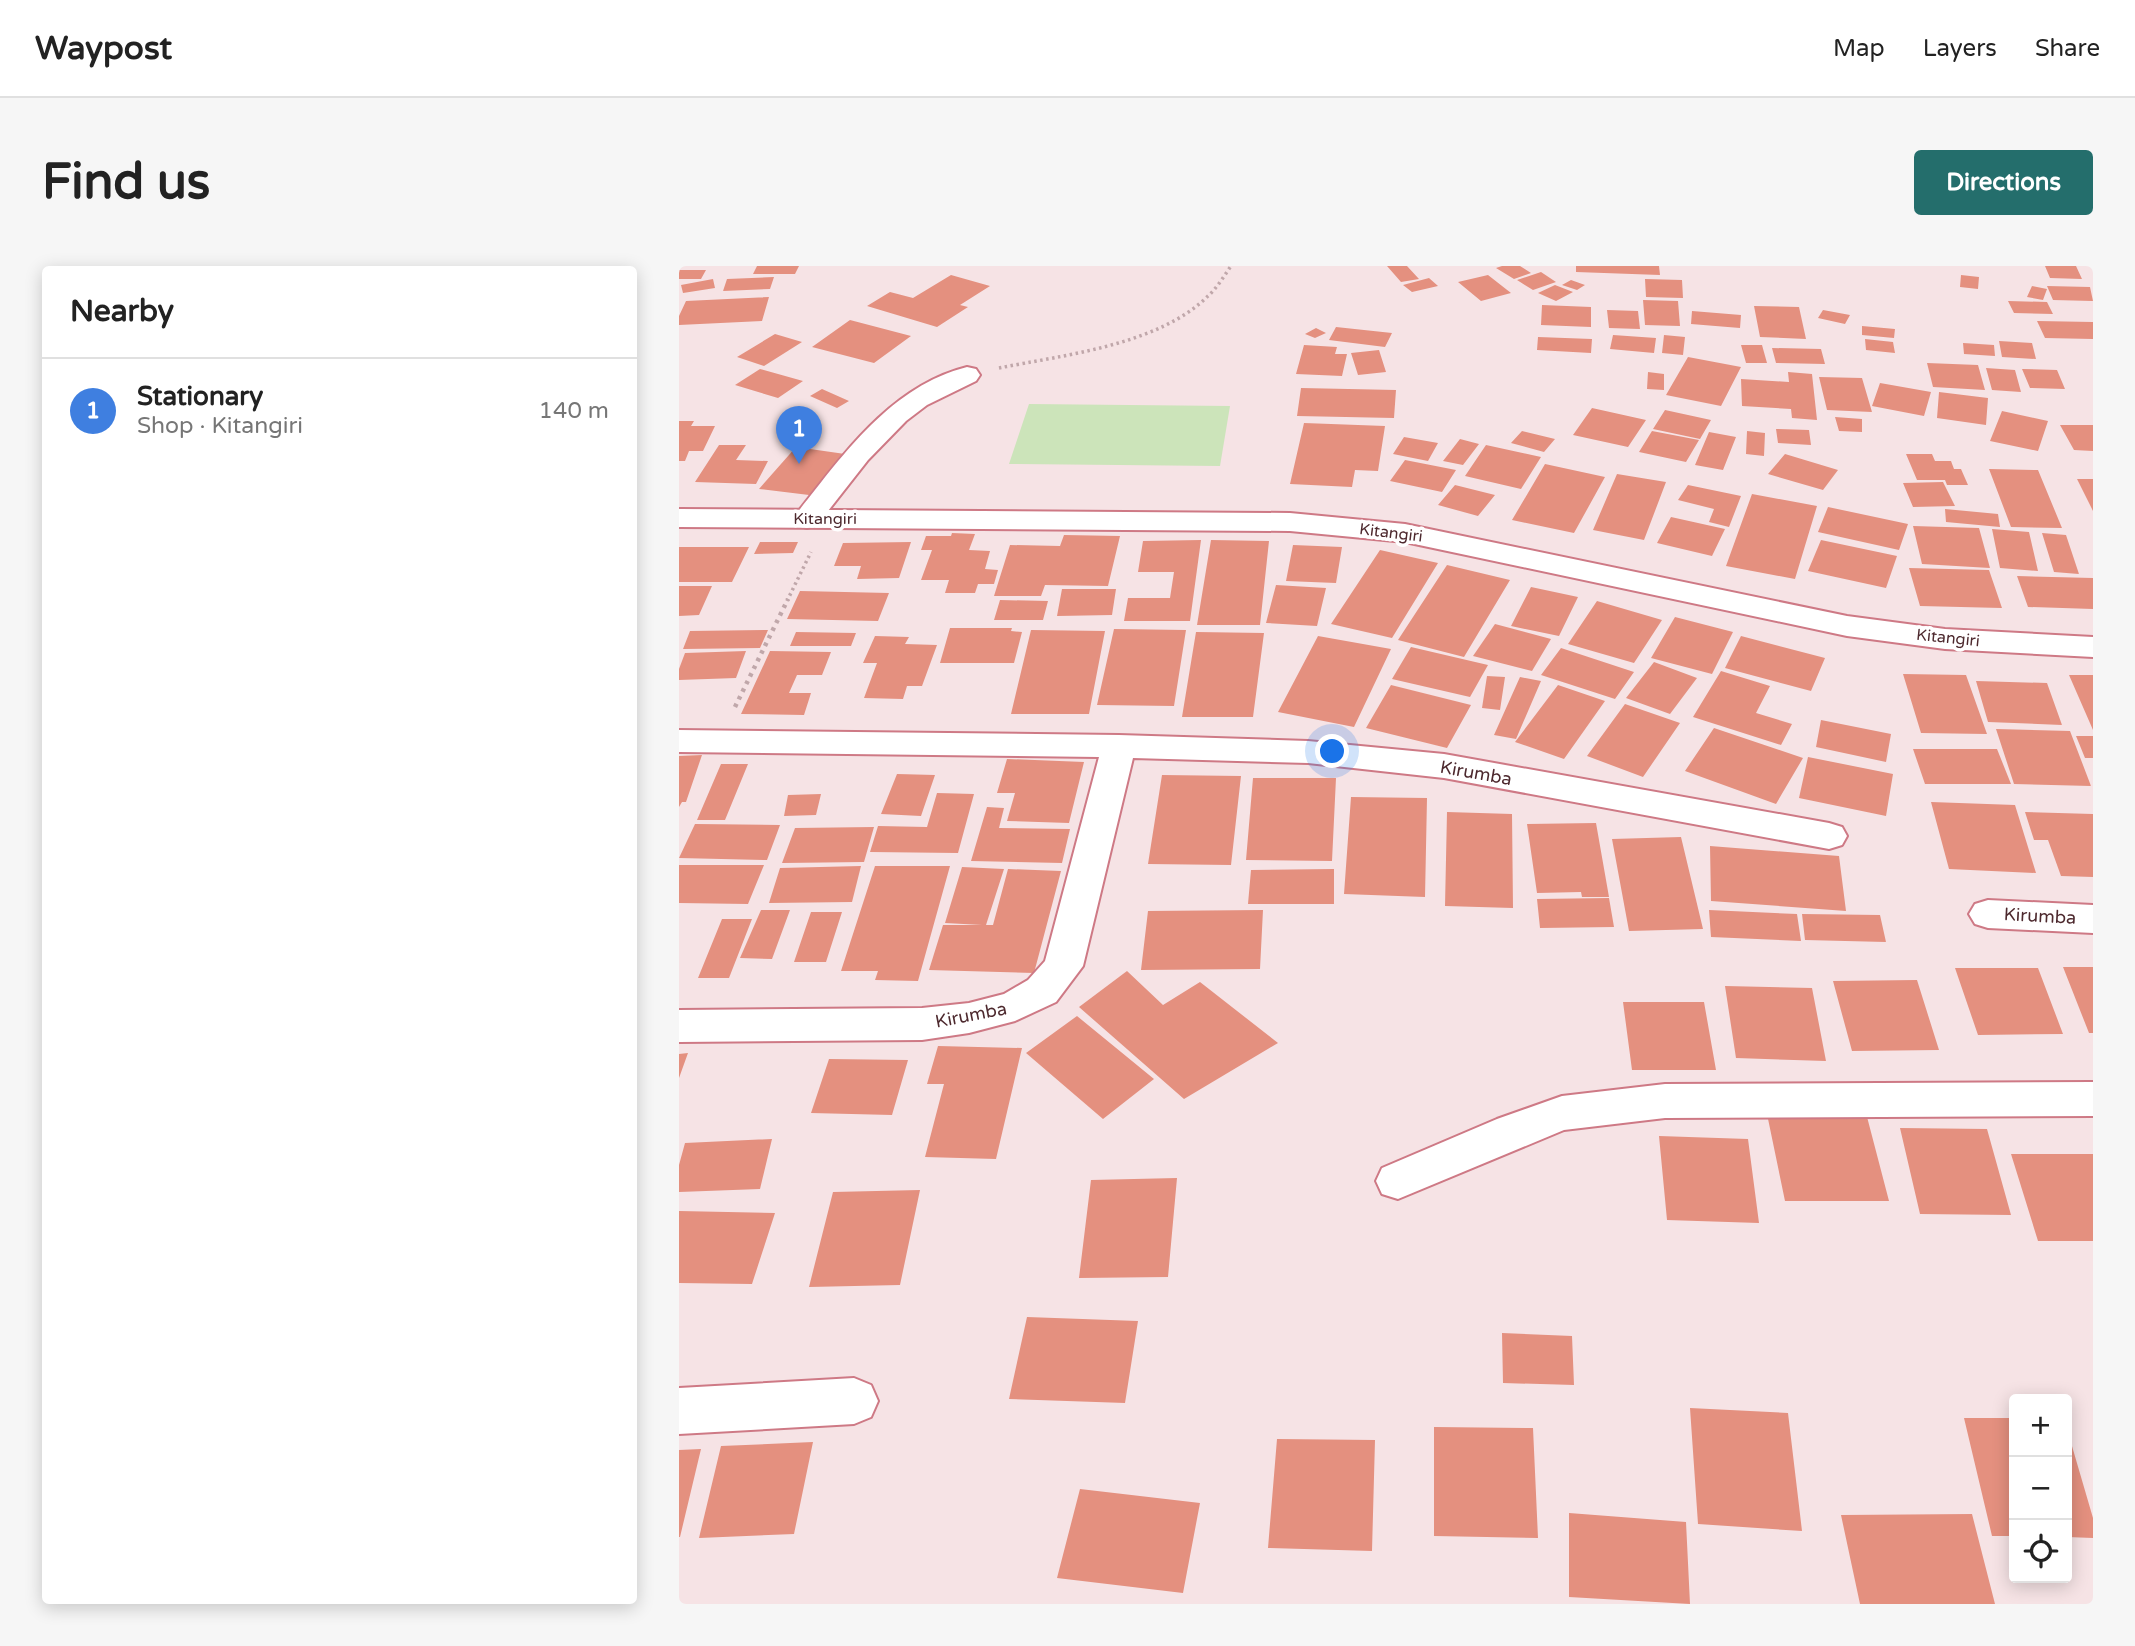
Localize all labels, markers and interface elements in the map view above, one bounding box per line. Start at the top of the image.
text: Waypost [35,29,172,68]
text: Map [1833,34,1885,63]
text: Layers [1923,34,1997,63]
text: Share [2035,34,2100,63]
button: Directions [1914,150,2093,215]
text: Find us [42,153,210,212]
text: Nearby [70,293,174,330]
text: Stationary [137,381,263,412]
text: 1 [86,397,100,425]
text: 140 m [539,397,609,425]
pin: 1 [776,406,822,464]
text: Shop · Kitangiri [137,412,303,440]
street label: Kitangiri [793,509,857,529]
street label: Kitangiri [1358,519,1424,547]
street label: Kitangiri [1915,625,1981,651]
your location [1315,734,1349,768]
street label: Kirumba [1438,756,1514,790]
street label: Kirumba [2003,903,2077,929]
street label: Kirumba [933,997,1009,1033]
map controls [2009,1394,2072,1583]
button: + [2009,1394,2072,1457]
button: − [2009,1457,2072,1520]
button: locate [2009,1520,2072,1583]

